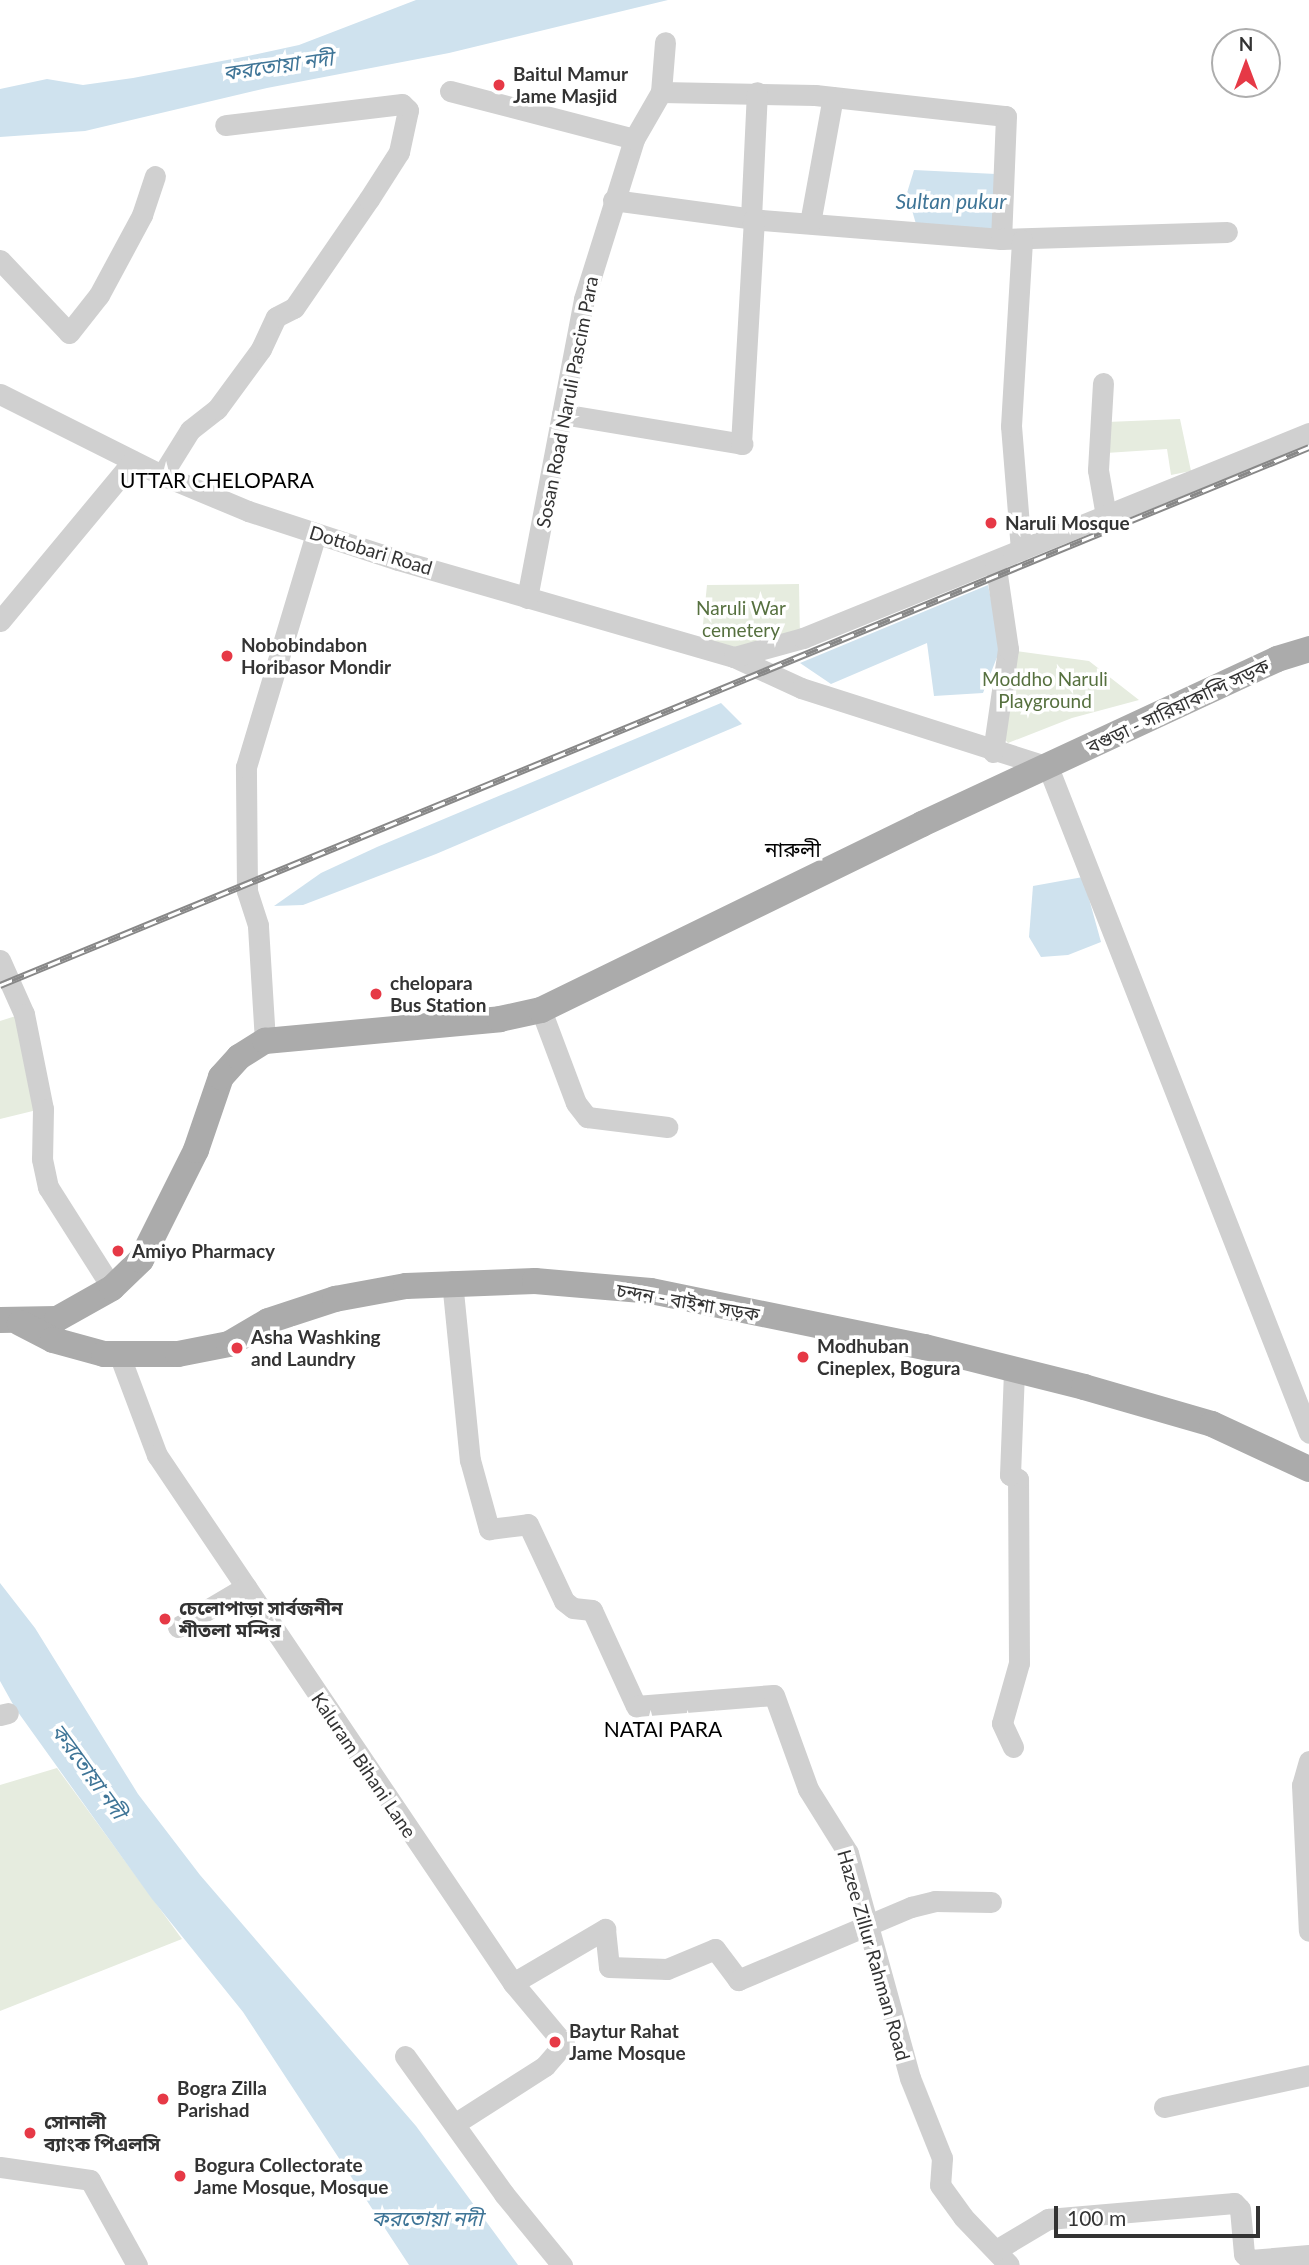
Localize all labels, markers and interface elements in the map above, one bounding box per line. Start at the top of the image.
north arrow [1211,28,1281,98]
text: N [1239,32,1253,55]
water label: করতোয়া নদী [221,45,335,85]
place label: Baitul Mamur Jame Masjid [513,63,628,107]
marker: Baitul Mamur Jame Masjid [491,77,507,93]
water label: Sultan pukur [896,188,1006,214]
street label: Sosan Road Naruli Pascim Para [531,274,603,530]
district label: UTTAR CHELOPARA [107,467,327,493]
place label: Naruli Mosque [1005,512,1130,534]
marker: Naruli Mosque [983,515,999,531]
street label: Dottobari Road [307,521,435,579]
park label: Naruli War cemetery [696,597,786,641]
place label: Nobobindabon Horibasor Mondir [241,634,392,678]
marker: Nobobindabon Horibasor Mondir [219,648,235,664]
street label: বগুড়া - সারিয়াকান্দি সড়ক [1083,654,1273,758]
park label: Moddho Naruli Playground [982,668,1108,712]
district label: নারুলী [765,836,821,862]
place label: chelopara Bus Station [390,972,486,1016]
marker: chelopara Bus Station [368,986,384,1002]
place label: Amiyo Pharmacy [132,1240,275,1262]
marker: Amiyo Pharmacy [110,1243,126,1259]
street label: চন্দন - বাইশা সড়ক [615,1278,761,1326]
place label: Asha Washking and Laundry [251,1326,381,1370]
place label: Modhuban Cineplex, Bogura [817,1335,960,1379]
marker: Asha Washking and Laundry [229,1340,245,1356]
marker: Modhuban Cineplex, Bogura [795,1349,811,1365]
place label: চেলোপাড়া সার্বজনীন শীতলা মন্দির [179,1597,343,1641]
marker: চেলোপাড়া সার্বজনীন শীতলা মন্দির [157,1611,173,1627]
street label: Kaluram Bihani Lane [307,1688,421,1842]
district label: NATAI PARA [595,1716,731,1742]
water label: করতোয়া নদী [46,1719,132,1823]
street label: Hazee Zillur Rahman Road [833,1847,915,2063]
place label: Baytur Rahat Jame Mosque [569,2020,686,2064]
marker: Baytur Rahat Jame Mosque [547,2034,563,2050]
place label: Bogra Zilla Parishad [177,2077,267,2121]
marker: Bogra Zilla Parishad [155,2091,171,2107]
place label: সোনালী ব্যাংক পিএলসি [44,2111,160,2155]
marker: সোনালী ব্যাংক পিএলসি [22,2125,38,2141]
place label: Bogura Collectorate Jame Mosque, Mosque [194,2154,388,2198]
marker: Bogura Collectorate Jame Mosque, Mosque [172,2168,188,2184]
scale bar [1057,2192,1264,2236]
water label: করতোয়া নদী [372,2205,482,2231]
text: 100 m [1067,2205,1126,2230]

